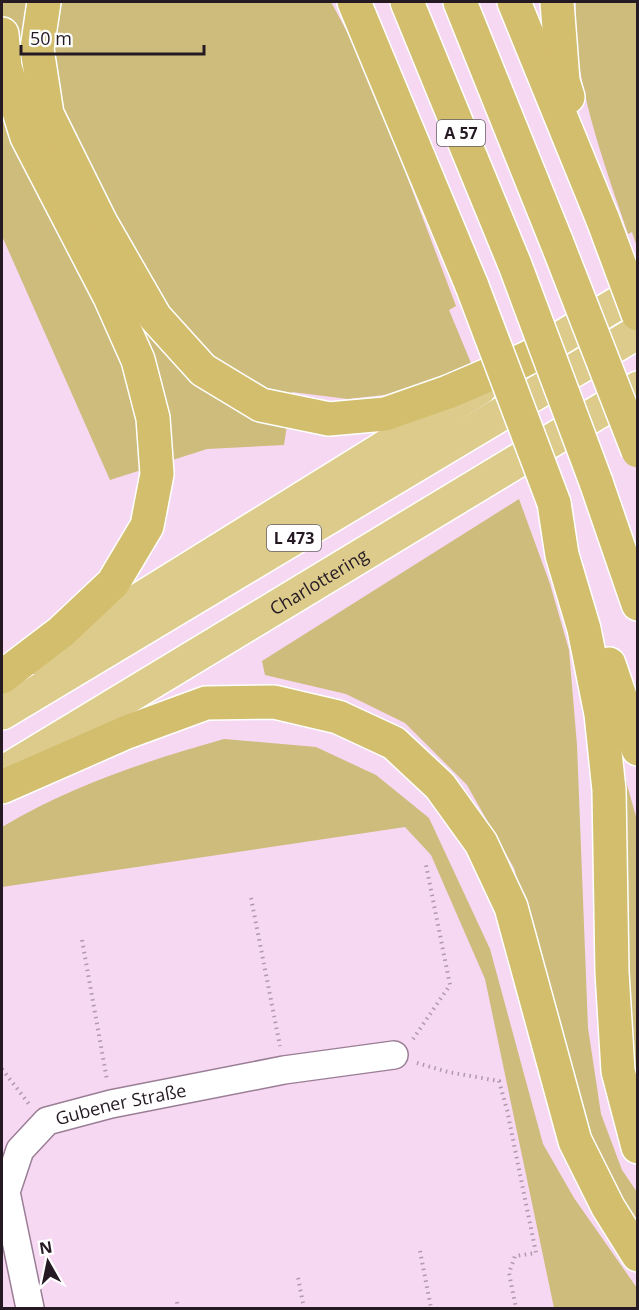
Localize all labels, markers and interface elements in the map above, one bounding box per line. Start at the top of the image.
scale bar [21,18,204,56]
text: 50 m [30,26,72,50]
road number: A 57 [437,120,485,146]
road number: L 473 [267,525,321,551]
street label: Charlottering [265,542,372,620]
street label: Gubener Straße [53,1078,188,1130]
north arrow [18,1232,78,1292]
text: N [38,1235,54,1259]

